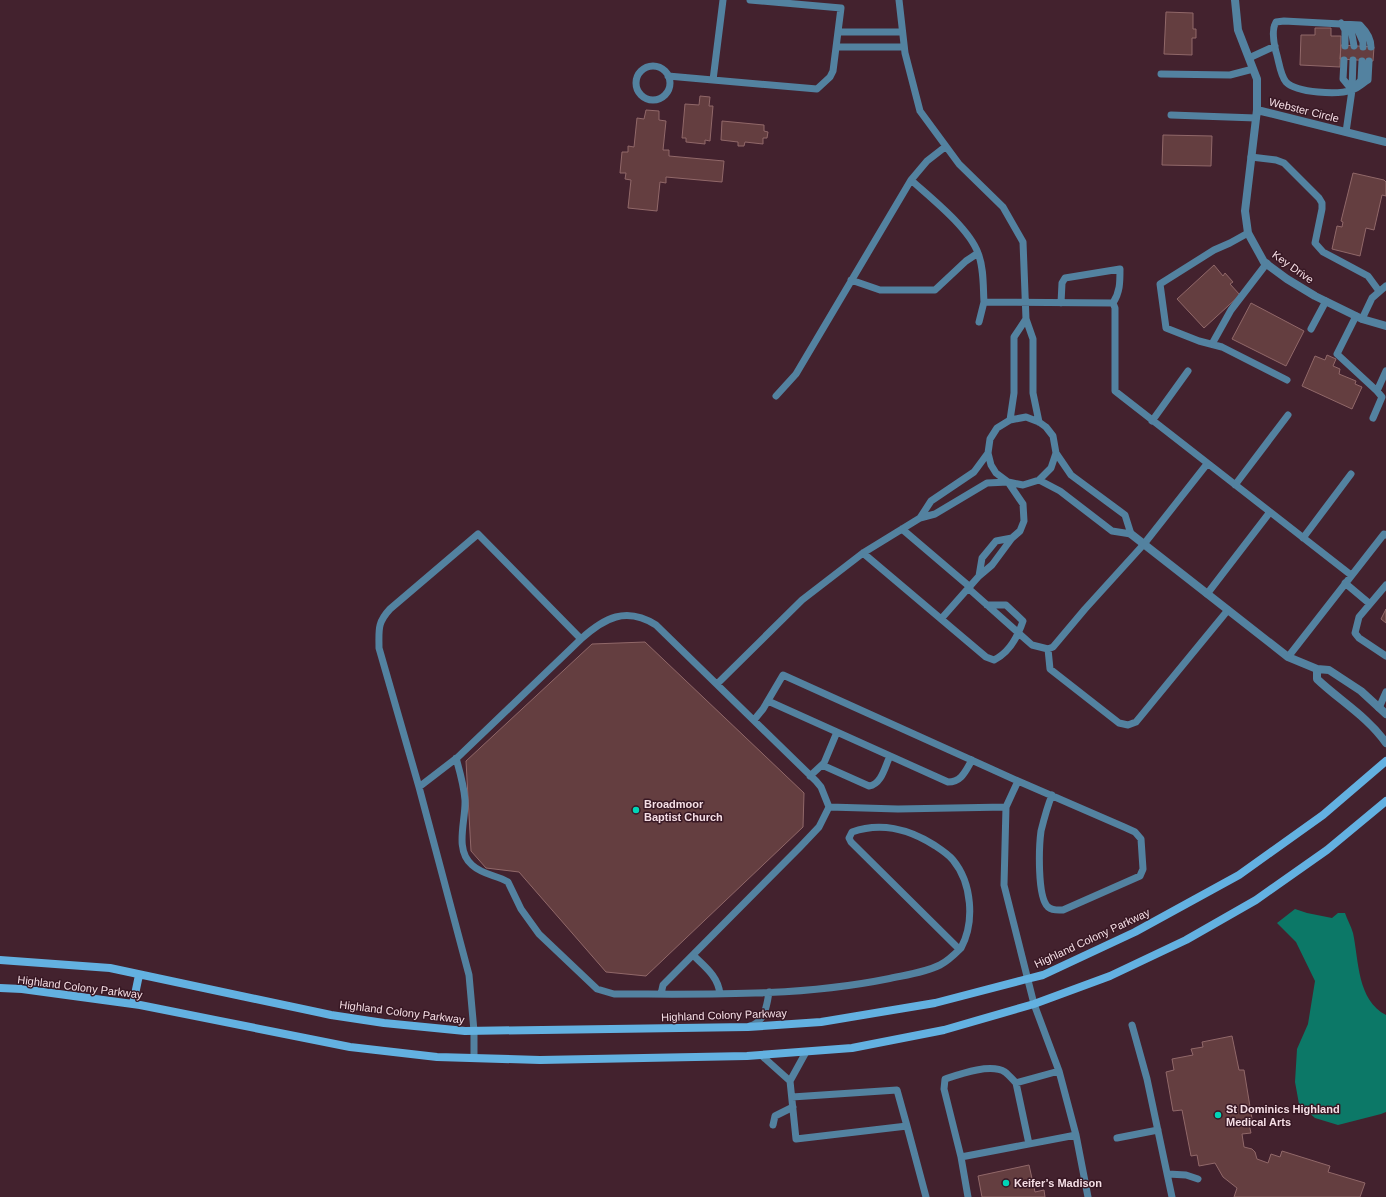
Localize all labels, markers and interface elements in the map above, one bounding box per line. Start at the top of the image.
street label: Webster Circle [1268,95,1340,125]
street label: Key Drive [1270,248,1316,286]
place label: Broadmoor Baptist Church [644,798,723,823]
marker: Broadmoor Baptist Church [631,805,641,815]
street label: Highland Colony Parkway [1032,906,1152,970]
street label: Highland Colony Parkway [17,973,144,1001]
street label: Highland Colony Parkway [339,998,466,1026]
street label: Highland Colony Parkway [661,1007,788,1023]
place label: St Dominics Highland Medical Arts [1226,1103,1340,1128]
marker: St Dominics Highland Medical Arts [1213,1110,1223,1120]
place label: Keifer’s Madison [1014,1177,1102,1189]
marker: Keifer’s Madison [1001,1178,1011,1188]

